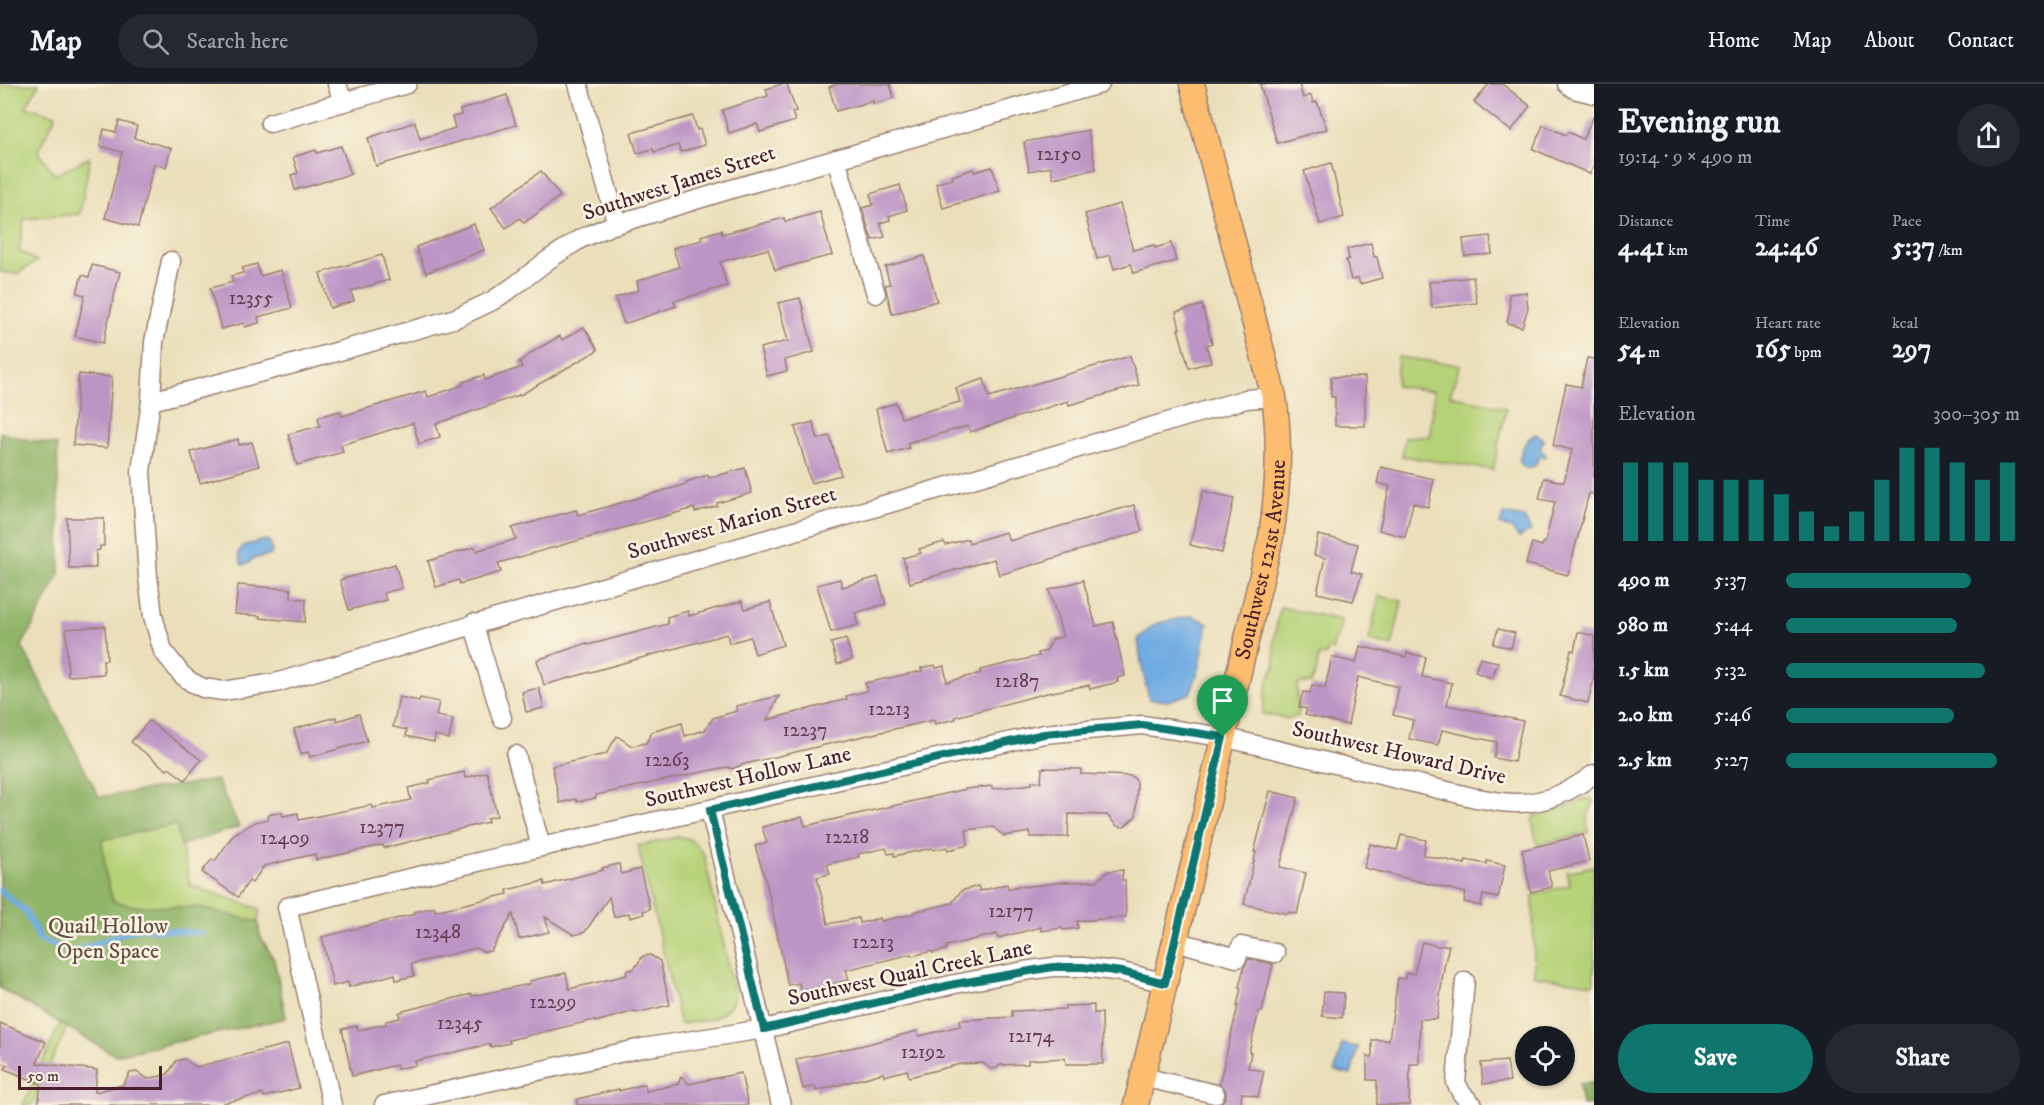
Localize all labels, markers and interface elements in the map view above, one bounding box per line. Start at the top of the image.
search box [118,14,538,68]
text: Map [30,24,82,59]
icon: search [139,25,172,58]
text: Search here [187,28,288,55]
text: Home [1708,28,1760,54]
text: Map [1793,28,1831,54]
text: About [1864,28,1915,54]
text: Contact [1948,28,2014,54]
text: Evening run [1618,102,1780,143]
button: share [1957,104,2020,167]
street label: Southwest James Street [579,139,779,227]
house number: 12150 [1036,142,1082,167]
text: 19:14 · 9 × 490 m [1618,145,1752,170]
text: Distance [1618,211,1673,231]
text: Time [1755,211,1790,231]
text: Pace [1892,211,1922,231]
text: 4.41 [1618,231,1665,264]
text: 24:46 [1755,231,1818,264]
text: 5:37 [1892,231,1935,264]
text: km [1665,240,1688,260]
text: /km [1935,240,1963,260]
house number: 12355 [229,286,273,311]
text: Elevation [1618,313,1680,333]
text: Heart rate [1755,313,1821,333]
text: kcal [1892,313,1918,333]
text: 54 [1618,333,1645,366]
text: 165 [1755,333,1791,366]
text: 297 [1892,333,1931,366]
text: m [1645,342,1660,362]
text: bpm [1791,342,1822,362]
text: Elevation [1618,402,1695,427]
text: 300–305 m [1933,402,2020,427]
street label: Southwest 121st Avenue [1229,459,1291,662]
street label: Southwest Marion Street [625,480,839,566]
text: 490 m [1618,568,1670,593]
text: 5:37 [1714,568,1747,593]
text: 980 m [1618,613,1668,638]
text: 5:44 [1714,613,1752,638]
text: 1.5 km [1618,658,1669,683]
text: 5:32 [1714,658,1746,683]
house number: 12187 [994,669,1040,694]
pin [1197,675,1248,737]
icon: arrive [1206,684,1239,717]
house number: 12213 [868,697,910,722]
text: 2.0 km [1618,703,1673,728]
text: 5:46 [1714,703,1751,728]
street label: Southwest Howard Drive [1289,715,1509,791]
house number: 12237 [783,718,828,743]
street label: Southwest Hollow Lane [642,740,854,814]
house number: 12263 [645,748,689,773]
text: 2.5 km [1618,748,1672,773]
text: 5:27 [1714,748,1749,773]
house number: 12377 [359,815,405,840]
house number: 12218 [825,825,869,850]
house number: 12409 [260,826,310,851]
house number: 12177 [988,899,1034,924]
park label: Quail Hollow Open Space [48,913,168,965]
house number: 12348 [415,920,461,945]
house number: 12213 [852,930,894,955]
street label: Southwest Quail Creek Lane [785,934,1035,1012]
house number: 12299 [530,990,576,1015]
house number: 12345 [437,1011,483,1036]
house number: 12174 [1008,1024,1055,1049]
button: Save [1618,1024,1813,1093]
button: Share [1825,1024,2020,1093]
map controls [1515,1026,1575,1086]
button: locate [1515,1026,1575,1086]
house number: 12192 [901,1040,945,1065]
scale bar [18,1063,162,1090]
text: 50 m [27,1066,59,1086]

